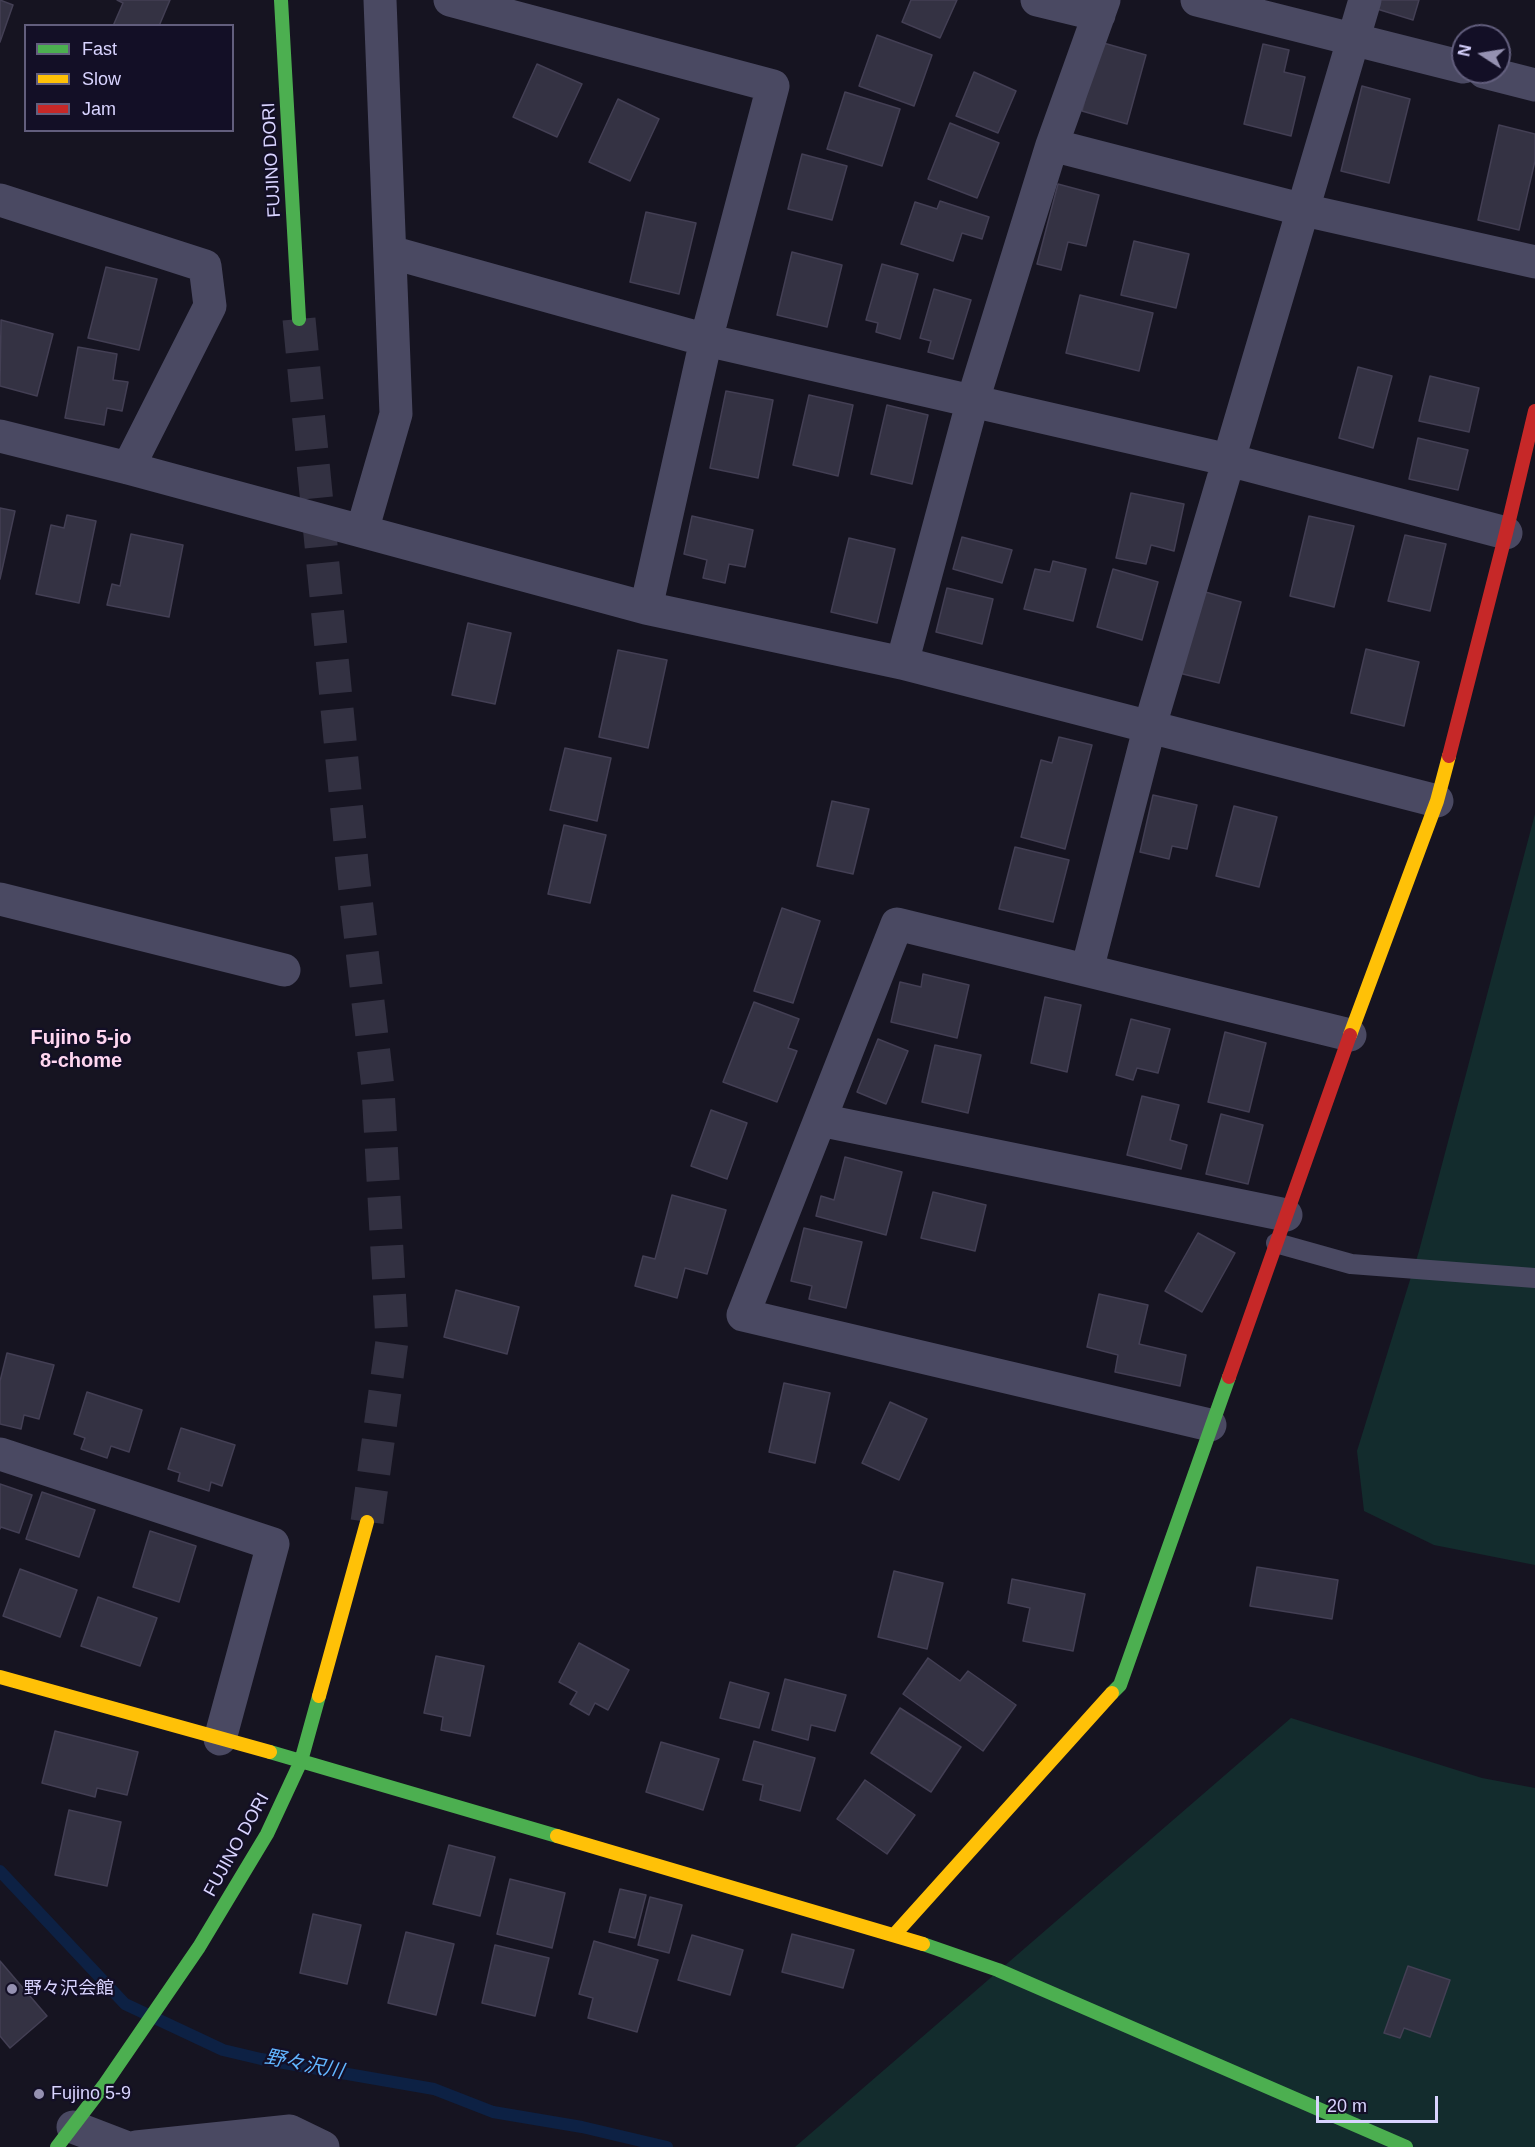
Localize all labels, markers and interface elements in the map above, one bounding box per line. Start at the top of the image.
legend [24,24,234,132]
north arrow [1451,24,1511,84]
text: Fast [82,39,117,59]
text: N [1455,43,1474,58]
text: Slow [82,69,121,89]
text: Jam [82,99,116,119]
street label: FUJINO DORI [258,102,286,218]
district label: Fujino 5-jo 8-chome [30,1026,132,1073]
street label: FUJINO DORI [200,1789,274,1901]
place label: 野々沢会館 [24,1978,114,2000]
marker: 野々沢会館 [5,1982,19,1996]
water label: 野々沢川 [262,2046,346,2084]
place label: Fujino 5-9 [51,2083,131,2105]
scale bar [1319,2084,1440,2122]
marker: Fujino 5-9 [32,2087,46,2101]
text: 20 m [1327,2096,1367,2116]

